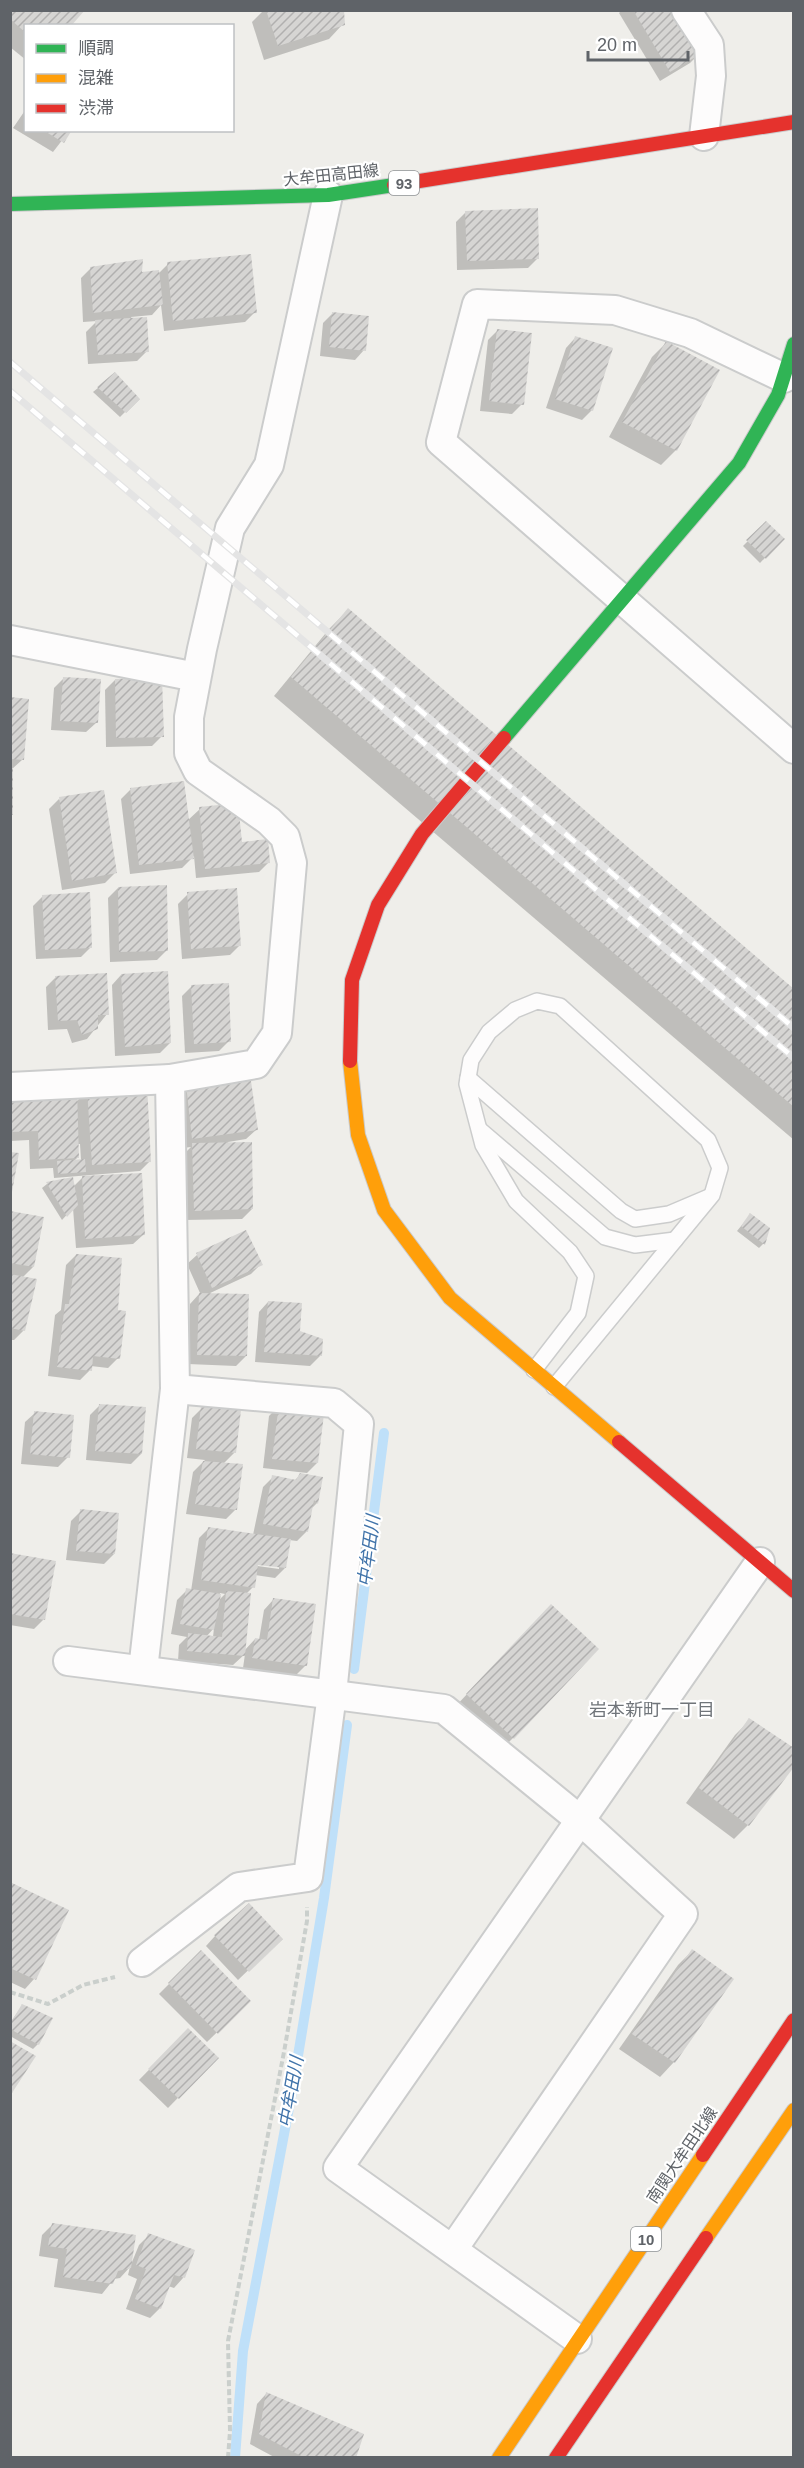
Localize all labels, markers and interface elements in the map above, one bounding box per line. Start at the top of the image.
legend [24,24,234,132]
scale bar [588,24,688,62]
text: 20 m [597,35,637,55]
text: 順調 [78,38,114,58]
text: 混雑 [78,68,114,88]
text: 渋滞 [78,98,114,118]
street label: 大牟田高田線 [282,162,380,188]
road number: 93 [389,171,419,195]
water label: 中牟田川 [355,1512,384,1588]
district label: 岩本新町一丁目 [589,1700,715,1720]
water label: 中牟田川 [275,2053,307,2129]
street label: 南関大牟田北線 [644,2104,720,2206]
road number: 10 [631,2227,661,2251]

